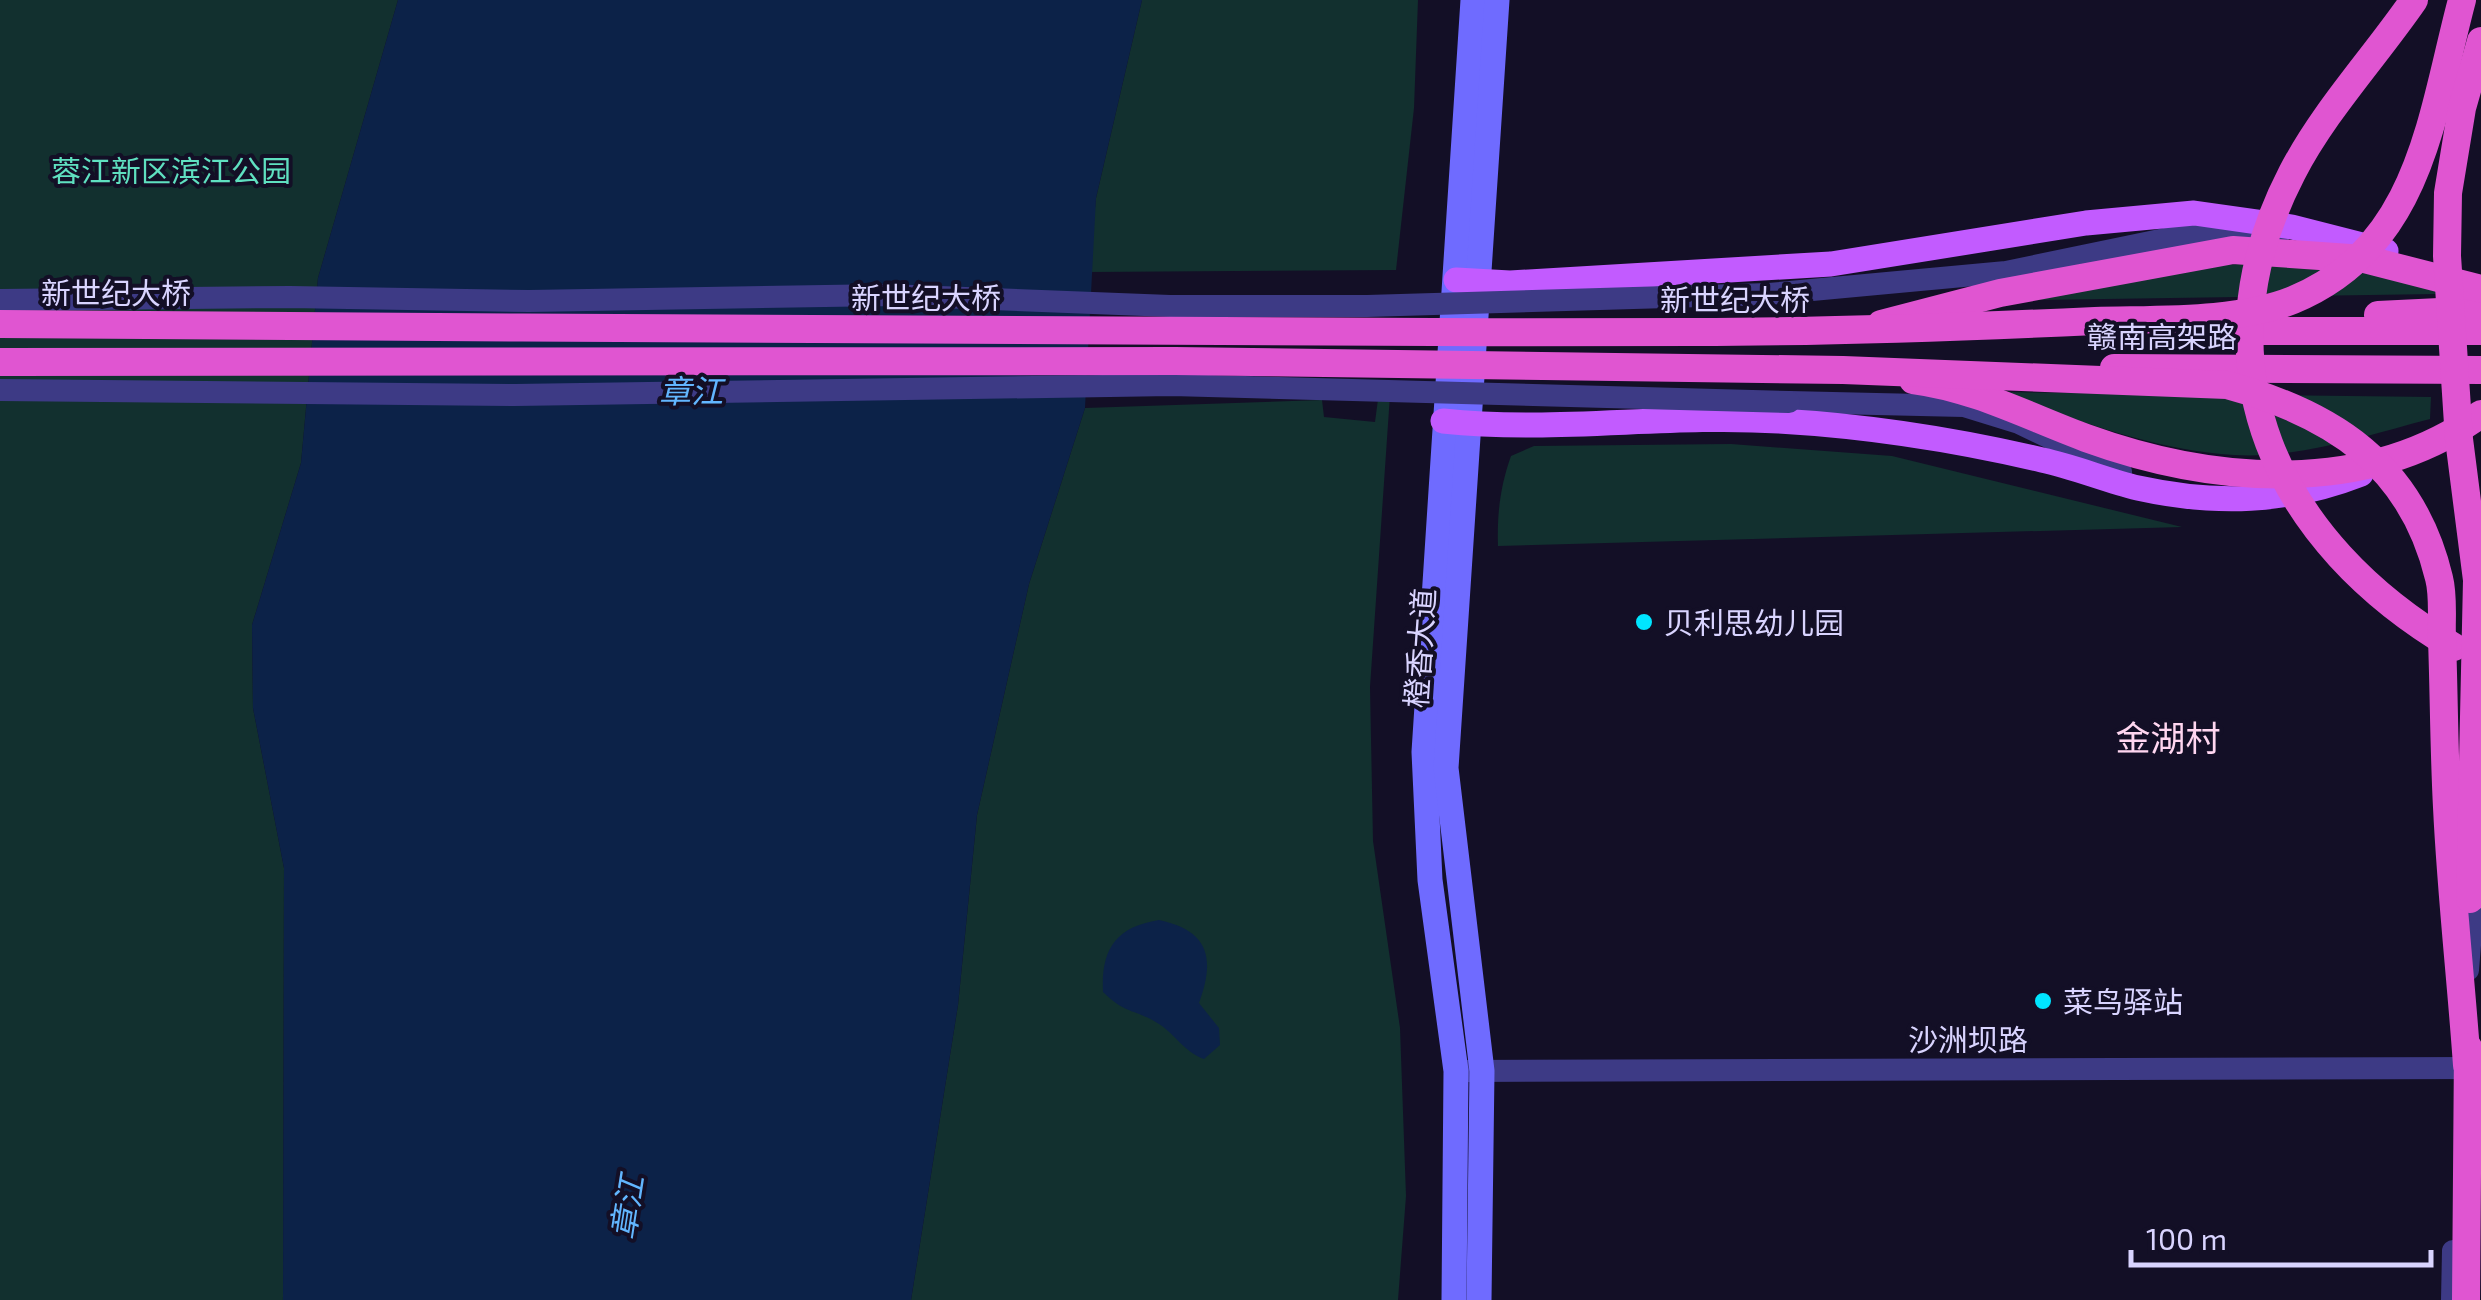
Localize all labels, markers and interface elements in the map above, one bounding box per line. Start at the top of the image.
park label: 蓉江新区滨江公园 [51,152,291,188]
street label: 新世纪大桥 [41,274,191,310]
street label: 新世纪大桥 [851,279,1001,315]
street label: 新世纪大桥 [1660,281,1810,317]
street label: 赣南高架路 [2087,318,2237,354]
water label: 章江 [659,371,726,409]
street label: 橙香大道 [1397,587,1441,709]
place label: 贝利思幼儿园 [1664,604,1844,640]
marker: 贝利思幼儿园 [1633,611,1655,633]
district label: 金湖村 [2115,716,2221,758]
place label: 菜鸟驿站 [2063,983,2183,1019]
marker: 菜鸟驿站 [2032,990,2054,1012]
street label: 沙洲坝路 [1908,1021,2028,1057]
water label: 章江 [602,1169,650,1242]
scale bar [2131,1205,2431,1267]
text: 100 m [2146,1220,2227,1256]

